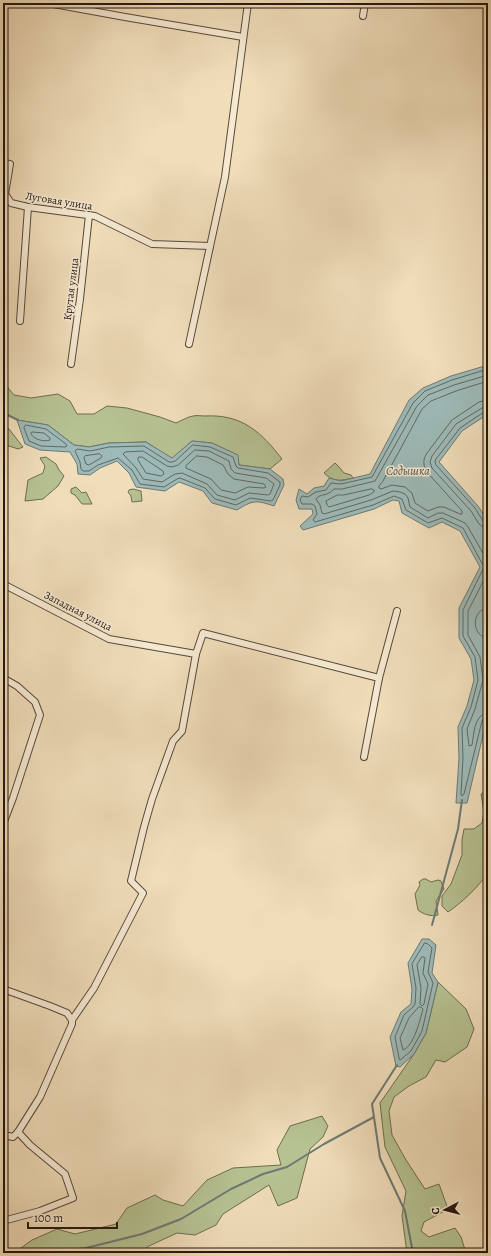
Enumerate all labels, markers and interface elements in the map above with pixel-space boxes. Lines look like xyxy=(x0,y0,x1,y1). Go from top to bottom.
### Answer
street label: Луговая улица xyxy=(24,188,95,214)
street label: Крутая улица xyxy=(60,256,82,321)
water label: Содышка xyxy=(386,463,430,479)
street label: Западная улица xyxy=(41,587,115,635)
north arrow xyxy=(425,1190,465,1230)
scale bar xyxy=(28,1204,117,1230)
text: С xyxy=(428,1207,443,1215)
text: 100 m xyxy=(34,1210,63,1226)

